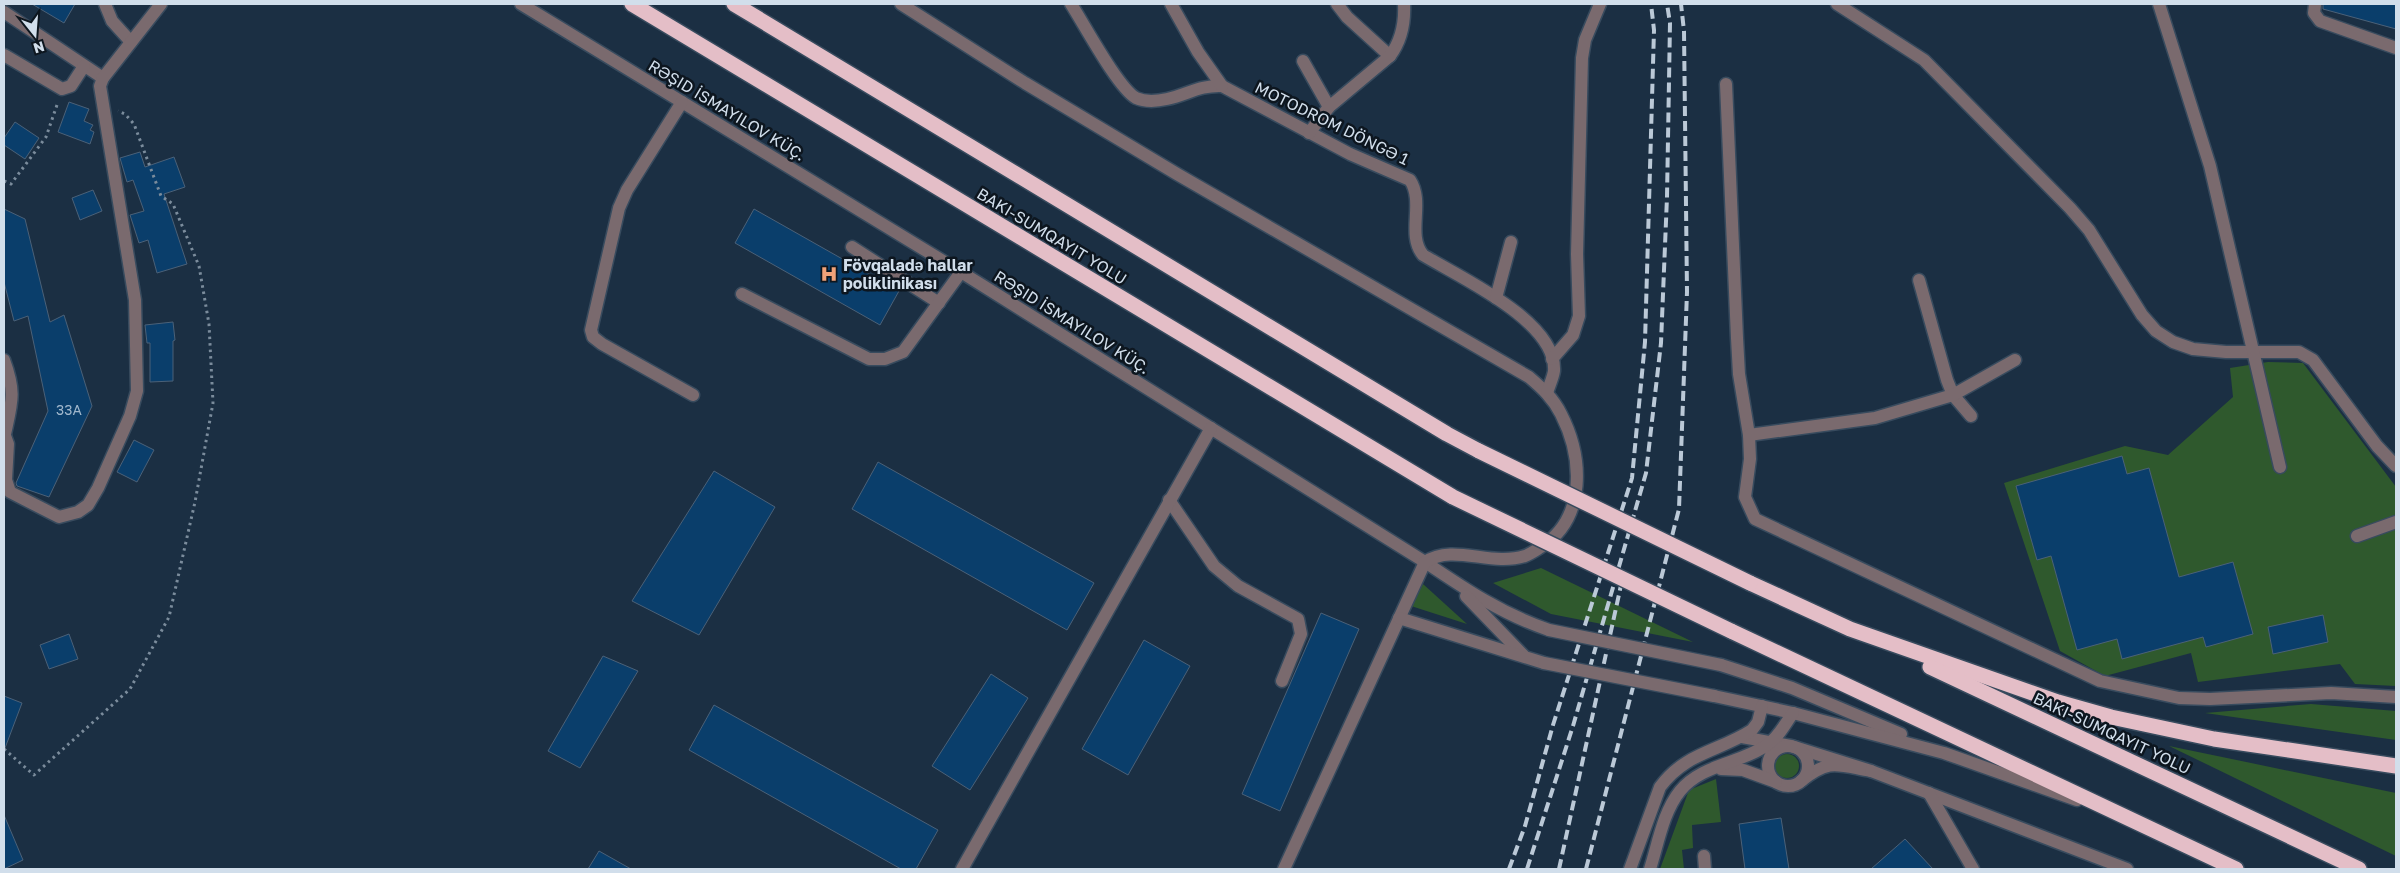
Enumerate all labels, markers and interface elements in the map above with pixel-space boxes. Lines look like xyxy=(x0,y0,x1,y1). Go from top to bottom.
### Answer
north arrow xyxy=(10,10,60,60)
text: N xyxy=(31,38,47,58)
street label: RƏŞID İSMAYILOV KÜÇ. xyxy=(645,55,809,165)
street label: MOTODROM DÖNGƏ 1 xyxy=(1252,77,1412,169)
street label: BAKI-SUMQAYIT YOLU xyxy=(974,183,1130,289)
place label: Fövqaladə hallar poliklinikası xyxy=(843,255,973,293)
hospital icon: Fövqaladə hallar poliklinikası xyxy=(819,264,839,284)
street label: RƏŞID İSMAYILOV KÜÇ. xyxy=(991,266,1153,378)
house number: 33A xyxy=(56,401,82,418)
street label: BAKI-SUMQAYIT YOLU xyxy=(2030,688,2194,778)

